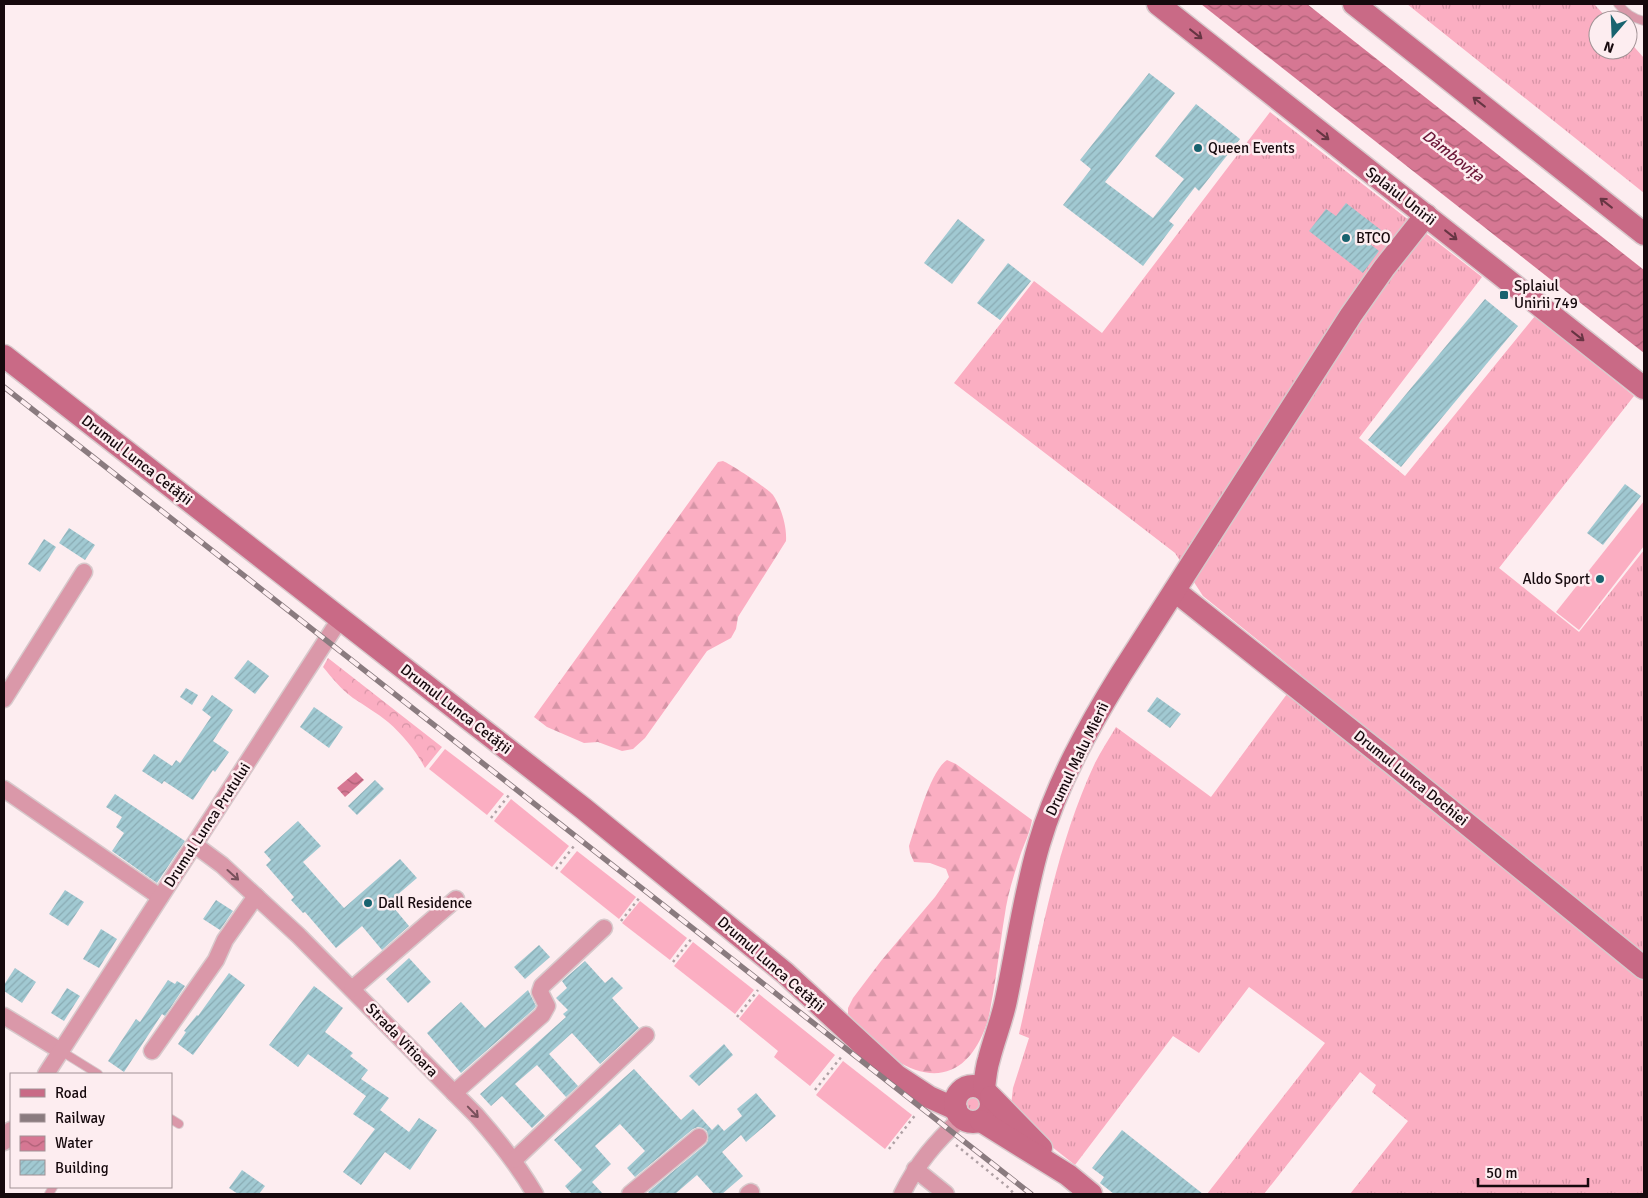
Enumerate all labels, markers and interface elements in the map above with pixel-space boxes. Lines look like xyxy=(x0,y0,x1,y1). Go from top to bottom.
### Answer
north arrow xyxy=(1588,10,1638,60)
one-way arrow xyxy=(1189,29,1203,39)
text: N xyxy=(1602,37,1616,56)
one-way arrow xyxy=(1473,97,1486,108)
water label: Dâmbovița xyxy=(1418,126,1489,187)
one-way arrow xyxy=(1316,129,1329,140)
place label: Queen Events xyxy=(1208,139,1295,157)
marker: Queen Events xyxy=(1192,142,1204,154)
street label: Splaiul Unirii xyxy=(1362,163,1440,229)
one-way arrow xyxy=(1600,198,1613,209)
place label: BTCO xyxy=(1356,229,1391,247)
one-way arrow xyxy=(1444,230,1457,241)
marker: BTCO xyxy=(1340,232,1352,244)
place label: Splaiul Unirii 749 xyxy=(1514,277,1578,312)
marker: Splaiul Unirii 749 xyxy=(1498,289,1510,301)
one-way arrow xyxy=(1572,330,1585,341)
street label: Drumul Lunca Cetății xyxy=(77,411,196,510)
place label: Aldo Sport xyxy=(1522,570,1590,588)
marker: Aldo Sport xyxy=(1594,573,1606,585)
street label: Drumul Lunca Cetății xyxy=(396,660,515,759)
street label: Drumul Malu Mierii xyxy=(1042,699,1112,819)
street label: Drumul Lunca Dochiei xyxy=(1350,726,1472,830)
street label: Drumul Lunca Prutului xyxy=(160,759,254,891)
one-way arrow xyxy=(226,869,239,881)
place label: Dall Residence xyxy=(378,894,472,912)
marker: Dall Residence xyxy=(362,897,374,909)
street label: Drumul Lunca Cetății xyxy=(713,913,828,1016)
street label: Strada Vitioara xyxy=(362,999,442,1081)
legend xyxy=(10,1073,172,1188)
text: Road xyxy=(55,1084,87,1102)
one-way arrow xyxy=(466,1106,479,1118)
text: Railway xyxy=(55,1109,105,1127)
text: Water xyxy=(55,1134,93,1152)
scale bar xyxy=(1478,1156,1588,1188)
text: Building xyxy=(55,1159,109,1177)
text: 50 m xyxy=(1486,1164,1517,1182)

